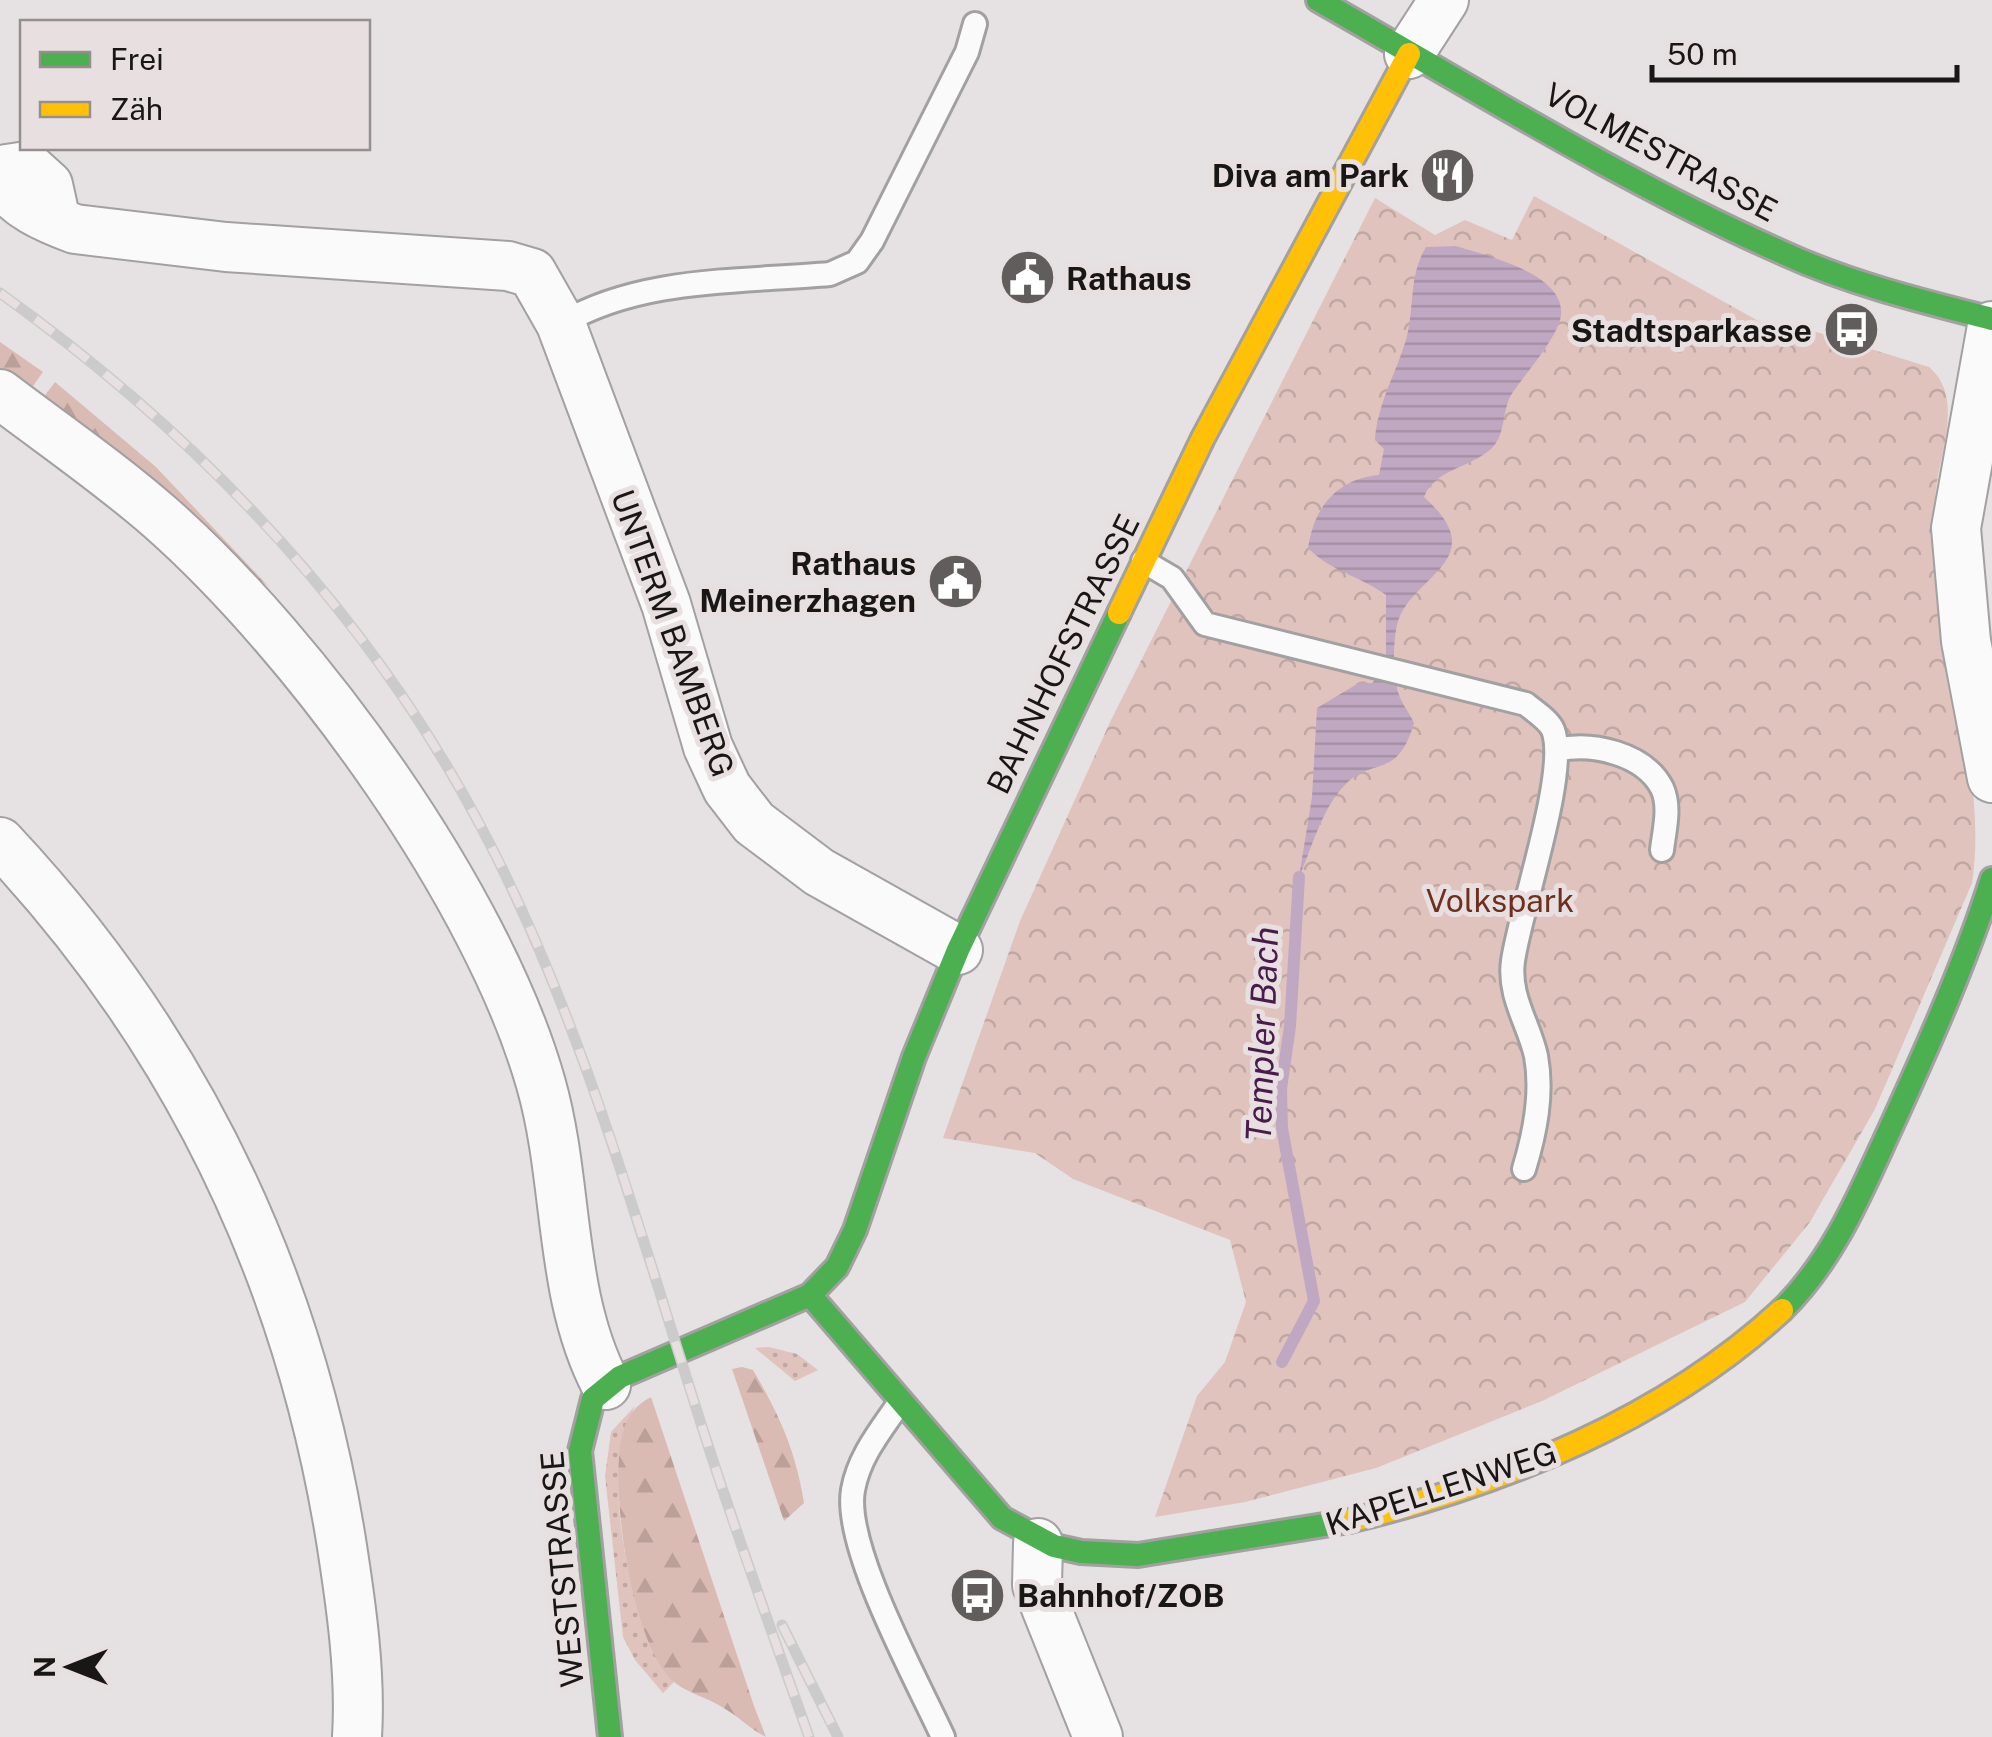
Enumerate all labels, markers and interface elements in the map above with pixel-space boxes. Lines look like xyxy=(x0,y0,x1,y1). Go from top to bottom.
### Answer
legend xyxy=(20,20,370,150)
scale bar xyxy=(1652,20,1957,82)
text: 50 m xyxy=(1667,36,1738,72)
text: Frei xyxy=(110,41,164,77)
street label: VOLMESTRASSE xyxy=(1538,75,1784,229)
text: Zäh xyxy=(110,91,163,127)
restaurant icon: Diva am Park xyxy=(1418,145,1478,205)
place label: Diva am Park xyxy=(1212,157,1409,194)
public building icon: Rathaus xyxy=(997,248,1057,308)
place label: Rathaus xyxy=(1066,260,1192,297)
bus stop icon: Stadtsparkasse xyxy=(1821,300,1881,360)
place label: Stadtsparkasse xyxy=(1571,312,1812,349)
street label: UNTERM BAMBERG xyxy=(604,485,742,781)
street label: BAHNHOFSTRASSE xyxy=(979,508,1147,800)
place label: Rathaus Meinerzhagen xyxy=(699,545,916,619)
public building icon: Rathaus Meinerzhagen xyxy=(925,551,985,611)
park label: Volkspark xyxy=(1426,882,1574,919)
water label: Templer Bach xyxy=(1238,926,1286,1142)
street label: KAPELLENWEG xyxy=(1321,1433,1561,1543)
street label: WESTSTRASSE xyxy=(533,1449,591,1689)
bus stop icon: Bahnhof/ZOB xyxy=(948,1565,1008,1625)
place label: Bahnhof/ZOB xyxy=(1017,1577,1224,1614)
north arrow xyxy=(20,1617,120,1717)
text: N xyxy=(28,1656,61,1678)

